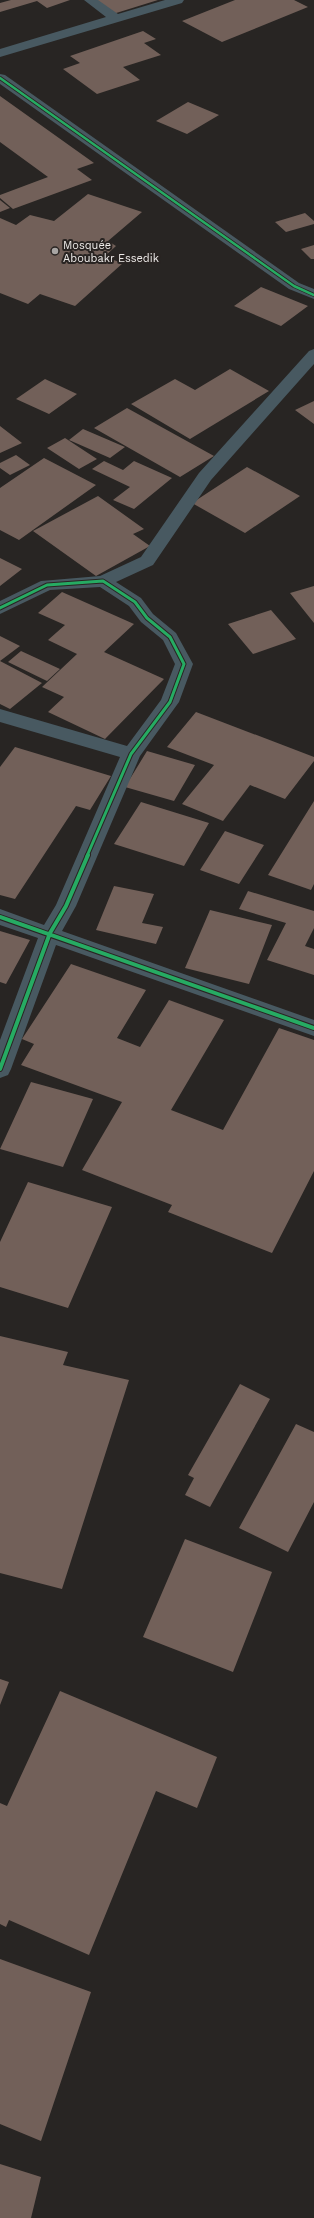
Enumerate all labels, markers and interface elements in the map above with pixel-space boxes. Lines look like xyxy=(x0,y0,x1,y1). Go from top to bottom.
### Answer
place label: Mosquée Aboubakr Essedik xyxy=(63,239,159,265)
marker: Mosquée Aboubakr Essedik xyxy=(50,246,60,256)

